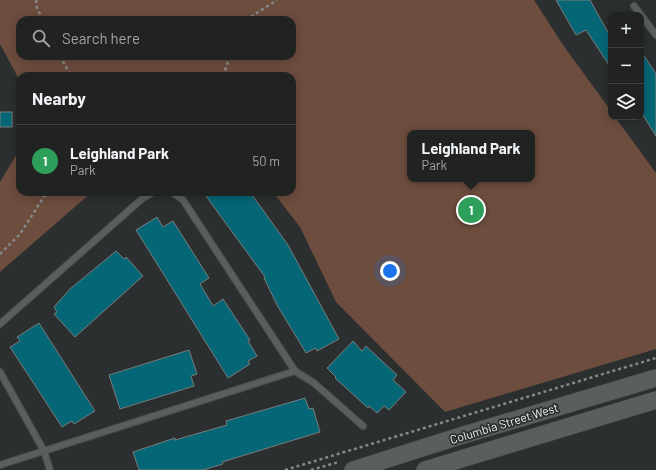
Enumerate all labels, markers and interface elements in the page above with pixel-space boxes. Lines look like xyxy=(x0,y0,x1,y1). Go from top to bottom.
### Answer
map controls xyxy=(608,12,644,120)
button: + xyxy=(608,12,644,48)
search box xyxy=(16,16,296,60)
icon: search xyxy=(30,27,52,49)
text: Search here xyxy=(62,29,140,47)
button: − xyxy=(608,48,644,84)
button: layers xyxy=(608,84,644,120)
text: Nearby xyxy=(32,88,86,108)
popup xyxy=(407,130,535,182)
text: Leighland Park xyxy=(422,139,520,157)
text: Leighland Park xyxy=(70,144,169,162)
text: 1 xyxy=(43,153,47,169)
text: 50 m xyxy=(253,153,280,169)
text: Park xyxy=(422,157,447,173)
text: Park xyxy=(70,162,96,178)
pin: 1 xyxy=(458,195,484,225)
your location xyxy=(380,261,400,281)
street label: Columbia Street West xyxy=(448,400,560,446)

